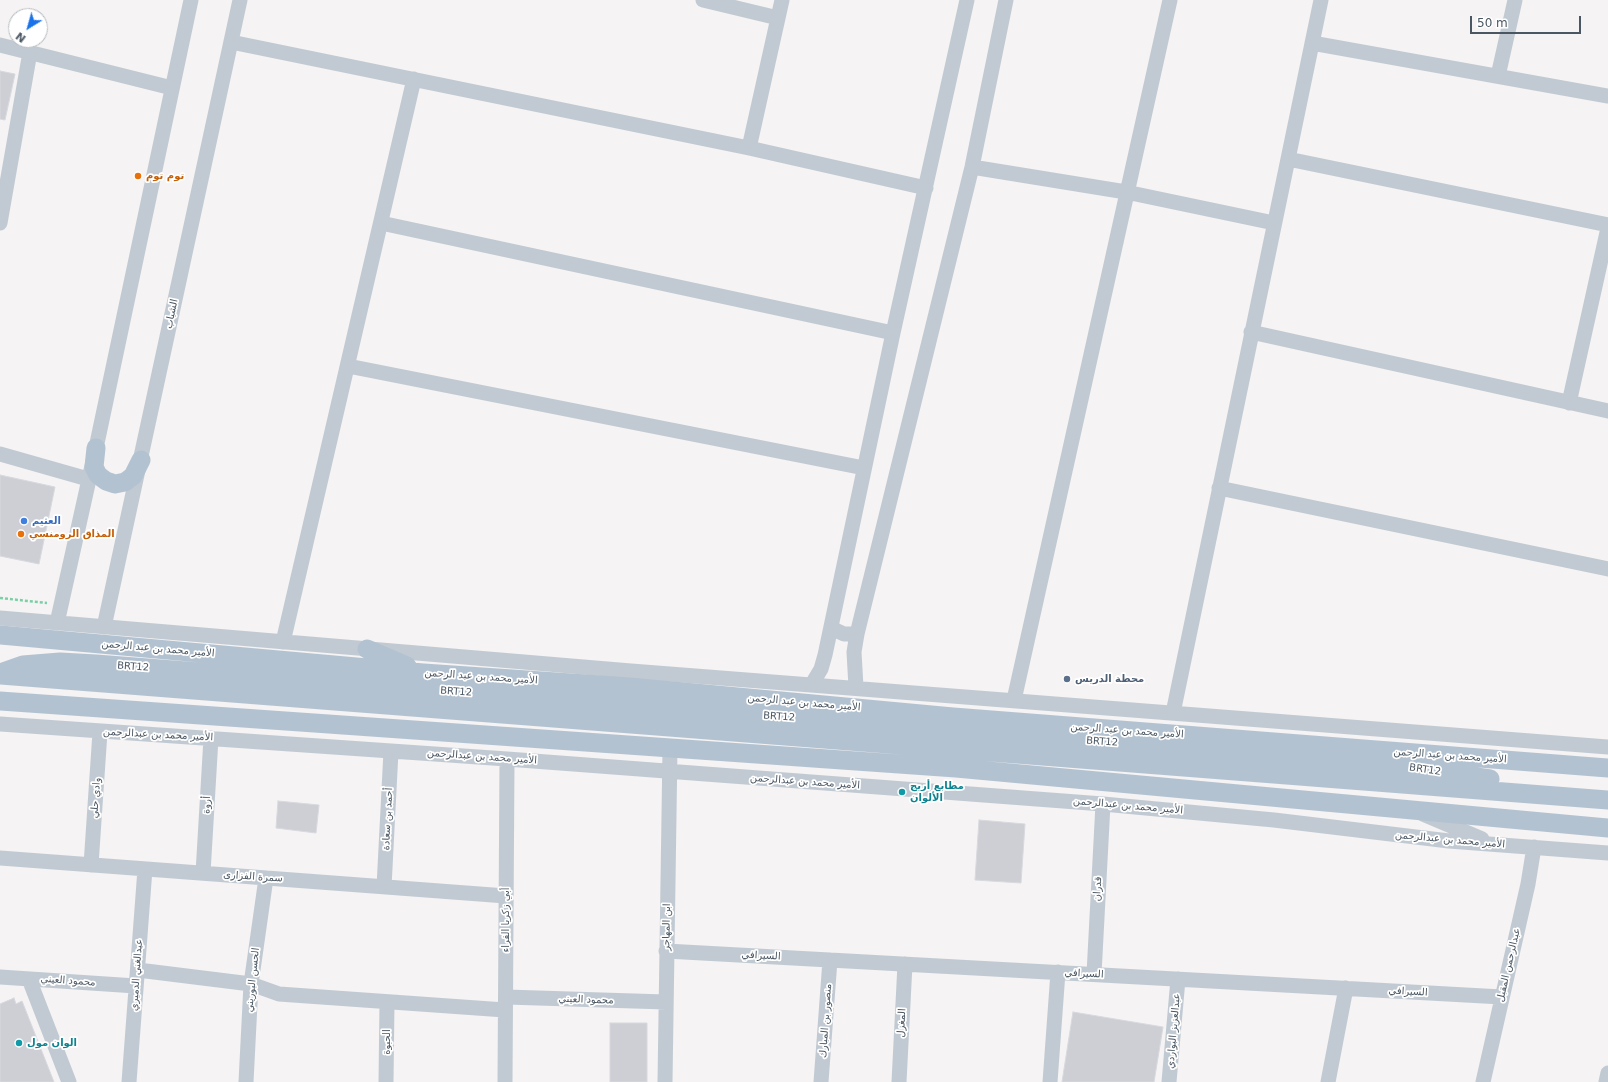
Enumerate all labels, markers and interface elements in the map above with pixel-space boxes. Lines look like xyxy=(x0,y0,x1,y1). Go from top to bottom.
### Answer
north arrow xyxy=(8,8,48,48)
scale bar xyxy=(1472,8,1583,34)
text: 50 m xyxy=(1477,16,1508,30)
text: N xyxy=(13,29,29,45)
place label: توم توم xyxy=(146,170,184,182)
marker: توم توم xyxy=(133,171,143,181)
street label: الشباب xyxy=(163,298,181,330)
place label: العثيم xyxy=(32,515,61,527)
marker: العثيم xyxy=(19,516,29,526)
place label: المذاق الرومنسي xyxy=(29,528,115,540)
marker: المذاق الرومنسي xyxy=(16,529,26,539)
street label: الأمير محمد بن عبد الرحمن xyxy=(101,638,215,660)
street label: BRT12 xyxy=(117,660,149,674)
street label: الأمير محمد بن عبد الرحمن xyxy=(424,667,538,687)
place label: محطة الدريس xyxy=(1075,673,1144,685)
marker: محطة الدريس xyxy=(1062,674,1072,684)
street label: BRT12 xyxy=(440,685,472,699)
street label: الأمير محمد بن عبد الرحمن xyxy=(747,692,861,714)
street label: BRT12 xyxy=(763,710,795,724)
street label: الأمير محمد بن عبد الرحمن xyxy=(1070,721,1184,741)
street label: الأمير محمد بن عبدالرحمن xyxy=(103,726,213,744)
street label: BRT12 xyxy=(1086,735,1118,749)
street label: الأمير محمد بن عبد الرحمن xyxy=(1393,746,1507,766)
street label: الأمير محمد بن عبدالرحمن xyxy=(427,747,537,767)
street label: BRT12 xyxy=(1408,762,1442,778)
street label: الأمير محمد بن عبدالرحمن xyxy=(750,772,860,792)
street label: وادي حلي xyxy=(89,777,103,819)
place label: مطابع أريج الألوان xyxy=(910,780,964,804)
street label: أحمد بن سعادة xyxy=(380,787,396,851)
marker: مطابع أريج الألوان xyxy=(897,787,907,797)
street label: الأمير محمد بن عبدالرحمن xyxy=(1073,795,1183,817)
street label: أروة xyxy=(201,796,213,814)
street label: الأمير محمد بن عبدالرحمن xyxy=(1395,829,1505,851)
street label: سمرة الفزارى xyxy=(223,869,283,885)
street label: قدران xyxy=(1091,876,1105,902)
street label: أبي زكريا الفراء xyxy=(500,887,512,953)
street label: ابن المهاجر xyxy=(661,903,673,951)
street label: عبدالرحمن المقبل xyxy=(1495,927,1523,1003)
street label: عبدالغني الدميري xyxy=(128,939,146,1011)
street label: الحسن البوريني xyxy=(244,947,262,1013)
street label: السيرافي xyxy=(741,949,781,963)
street label: السيرافي xyxy=(1064,967,1104,981)
street label: محمود العيني xyxy=(40,973,96,989)
street label: منصور بن المبارك xyxy=(817,983,835,1059)
street label: السيرافي xyxy=(1388,985,1428,999)
street label: محمود العيني xyxy=(558,993,614,1007)
street label: عبدالعزيز البواردي xyxy=(1165,993,1183,1069)
street label: المغزل xyxy=(895,1008,909,1038)
street label: الحبوة xyxy=(381,1029,393,1055)
place label: الوان مول xyxy=(27,1037,77,1049)
marker: الوان مول xyxy=(14,1038,24,1048)

